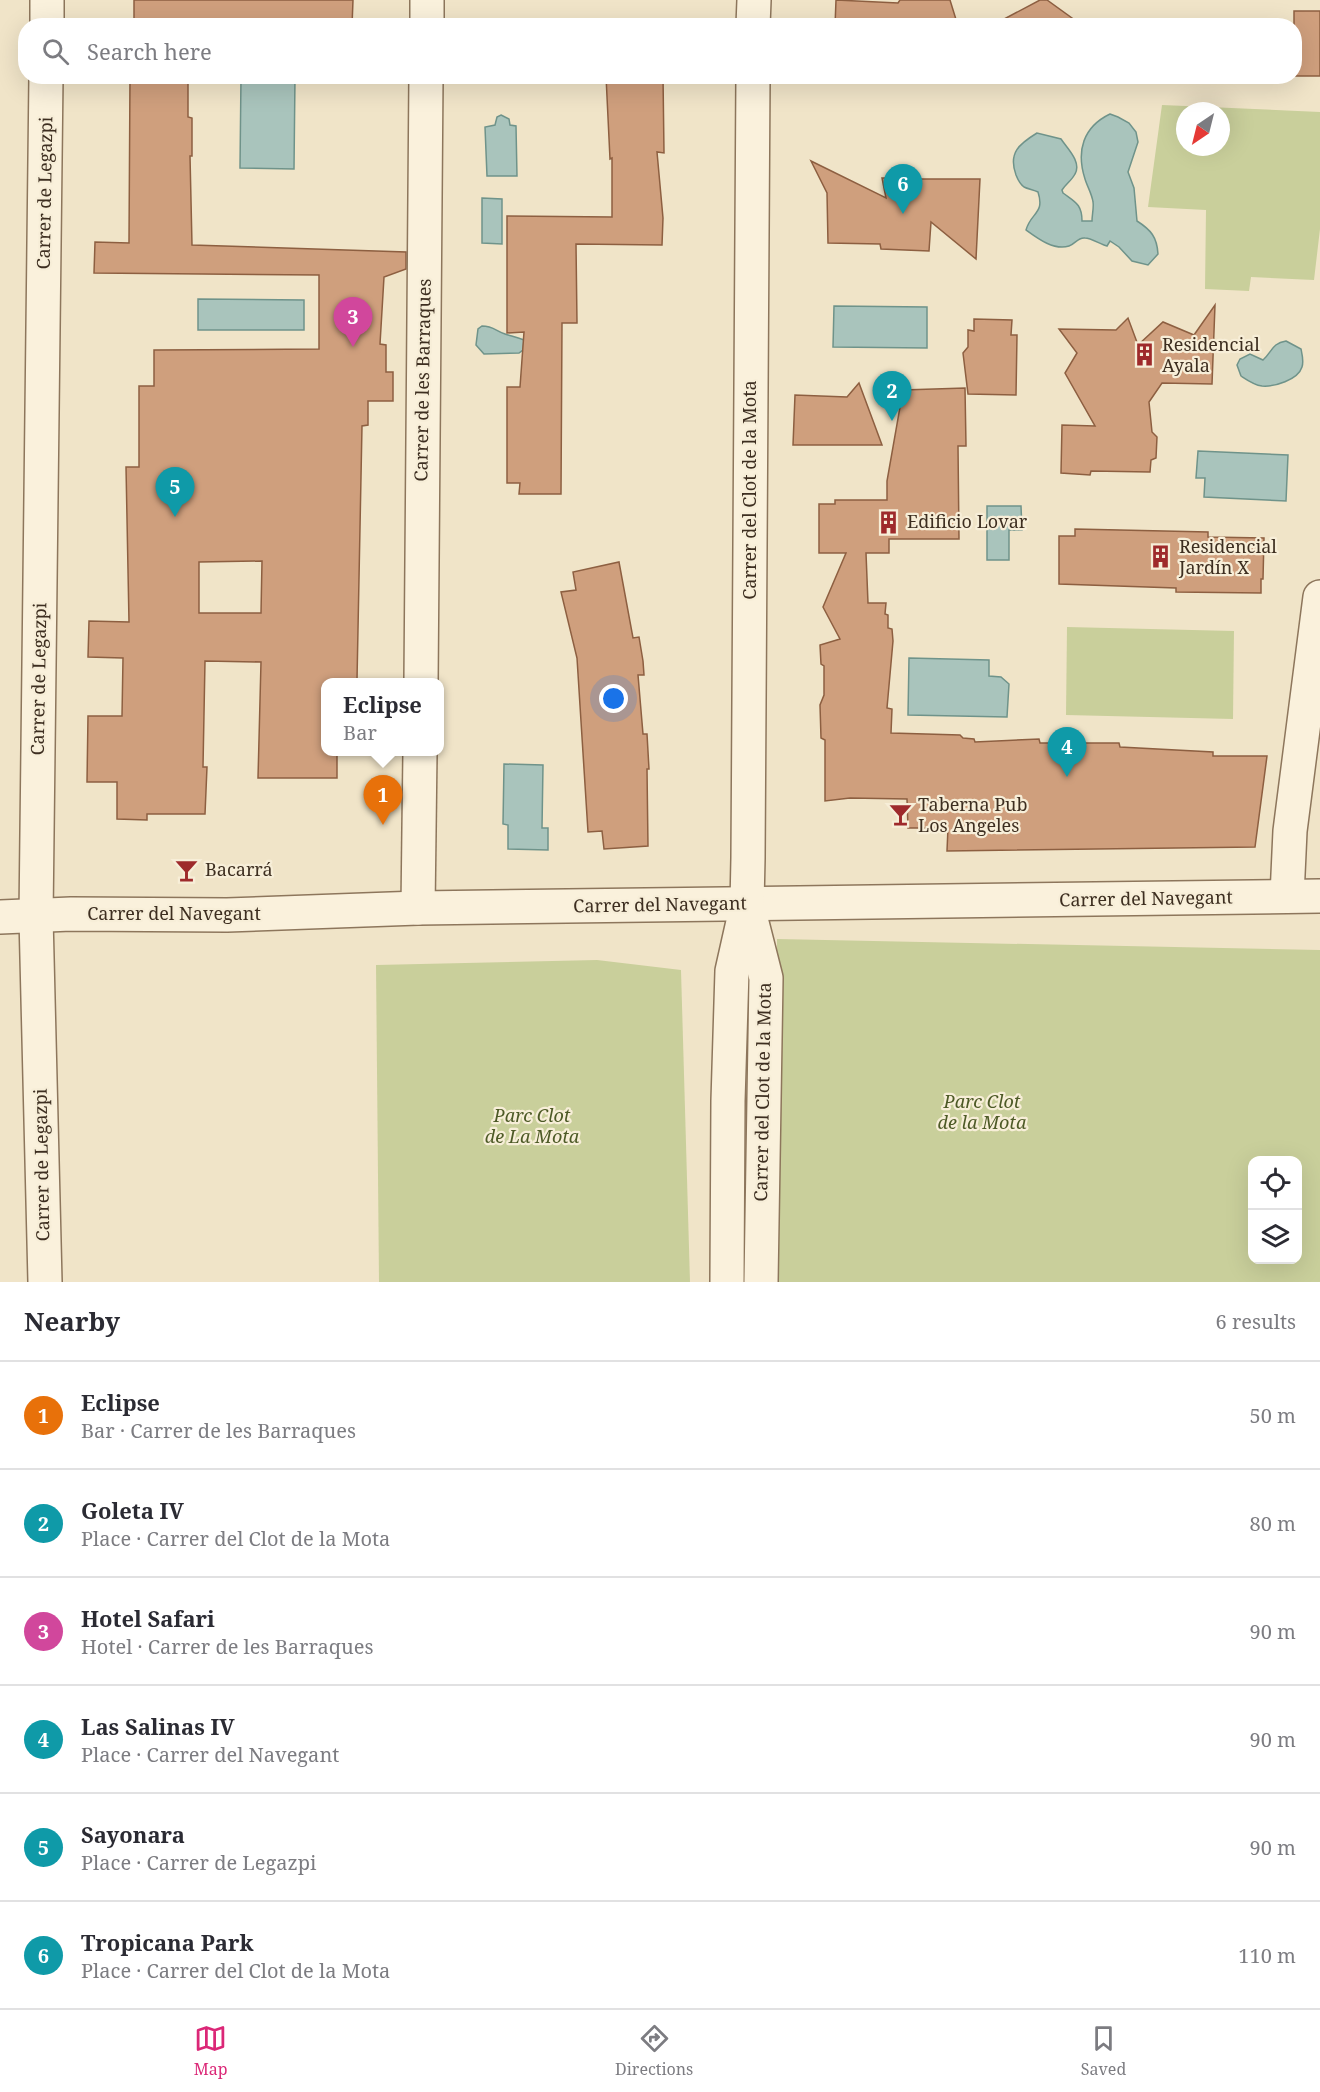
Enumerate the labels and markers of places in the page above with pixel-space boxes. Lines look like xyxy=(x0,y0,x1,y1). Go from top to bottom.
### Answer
pin: 6 xyxy=(884,164,922,214)
pin: 3 xyxy=(334,298,372,347)
place label: Residencial Ayala xyxy=(1162,332,1260,377)
building icon: Residencial Ayala xyxy=(1131,342,1157,368)
pin: 2 xyxy=(872,372,912,421)
pin: 5 xyxy=(156,468,195,517)
building icon: Edificio Lovar xyxy=(876,509,902,535)
place label: Edificio Lovar xyxy=(907,509,1028,533)
place label: Residencial Jardín X xyxy=(1178,534,1277,579)
building icon: Residencial Jardín X xyxy=(1148,544,1174,570)
pin: 4 xyxy=(1048,728,1086,777)
pin: 1 xyxy=(364,776,403,825)
place label: Taberna Pub Los Angeles xyxy=(918,792,1028,837)
bar icon: Taberna Pub Los Angeles xyxy=(887,802,913,828)
bar icon: Bacarrá xyxy=(174,857,200,883)
place label: Bacarrá xyxy=(205,857,273,881)

